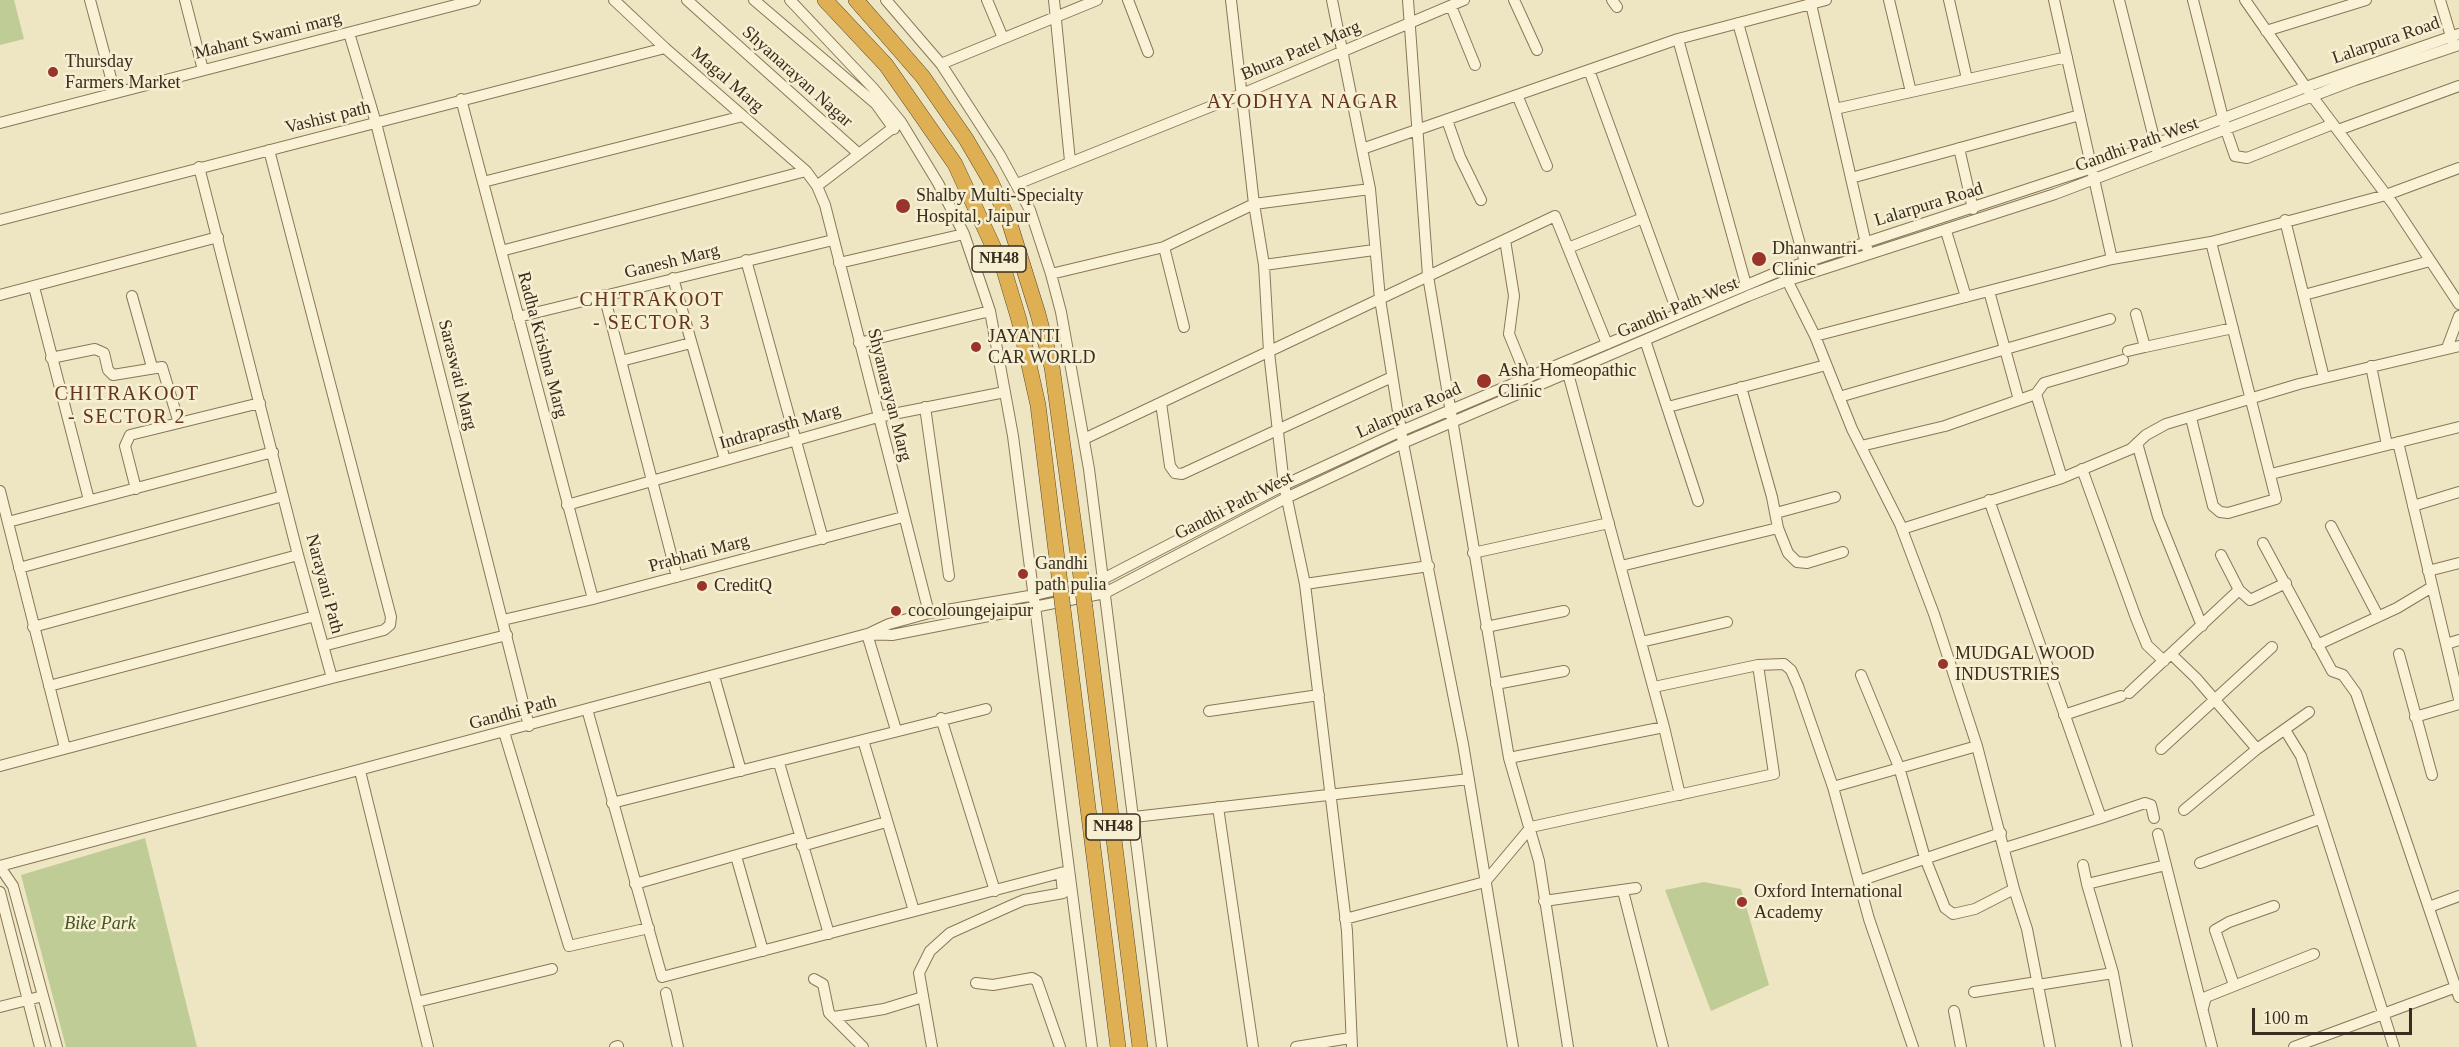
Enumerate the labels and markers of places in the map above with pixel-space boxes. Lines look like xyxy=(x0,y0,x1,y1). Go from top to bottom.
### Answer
place label: Thursday Farmers Market xyxy=(65,51,180,94)
marker: Thursday Farmers Market xyxy=(46,65,60,79)
place label: Shalby Multi-Specialty Hospital, Jaipur xyxy=(916,185,1083,228)
marker: Shalby Multi-Specialty Hospital, Jaipur xyxy=(894,197,912,215)
place label: Dhanwantri Clinic xyxy=(1772,238,1857,280)
marker: Dhanwantri Clinic xyxy=(1750,250,1768,268)
place label: JAYANTI CAR WORLD xyxy=(988,326,1095,368)
marker: JAYANTI CAR WORLD xyxy=(969,340,983,354)
place label: Asha Homeopathic Clinic xyxy=(1498,360,1636,403)
marker: Asha Homeopathic Clinic xyxy=(1475,372,1493,390)
place label: Gandhi path pulia xyxy=(1035,553,1106,596)
marker: Gandhi path pulia xyxy=(1016,567,1030,581)
place label: CreditQ xyxy=(714,575,772,597)
marker: CreditQ xyxy=(695,579,709,593)
place label: cocoloungejaipur xyxy=(908,600,1033,622)
marker: cocoloungejaipur xyxy=(889,604,903,618)
place label: MUDGAL WOOD INDUSTRIES xyxy=(1955,643,2094,686)
marker: MUDGAL WOOD INDUSTRIES xyxy=(1936,657,1950,671)
place label: Oxford International Academy xyxy=(1754,881,1902,924)
marker: Oxford International Academy xyxy=(1735,895,1749,909)

